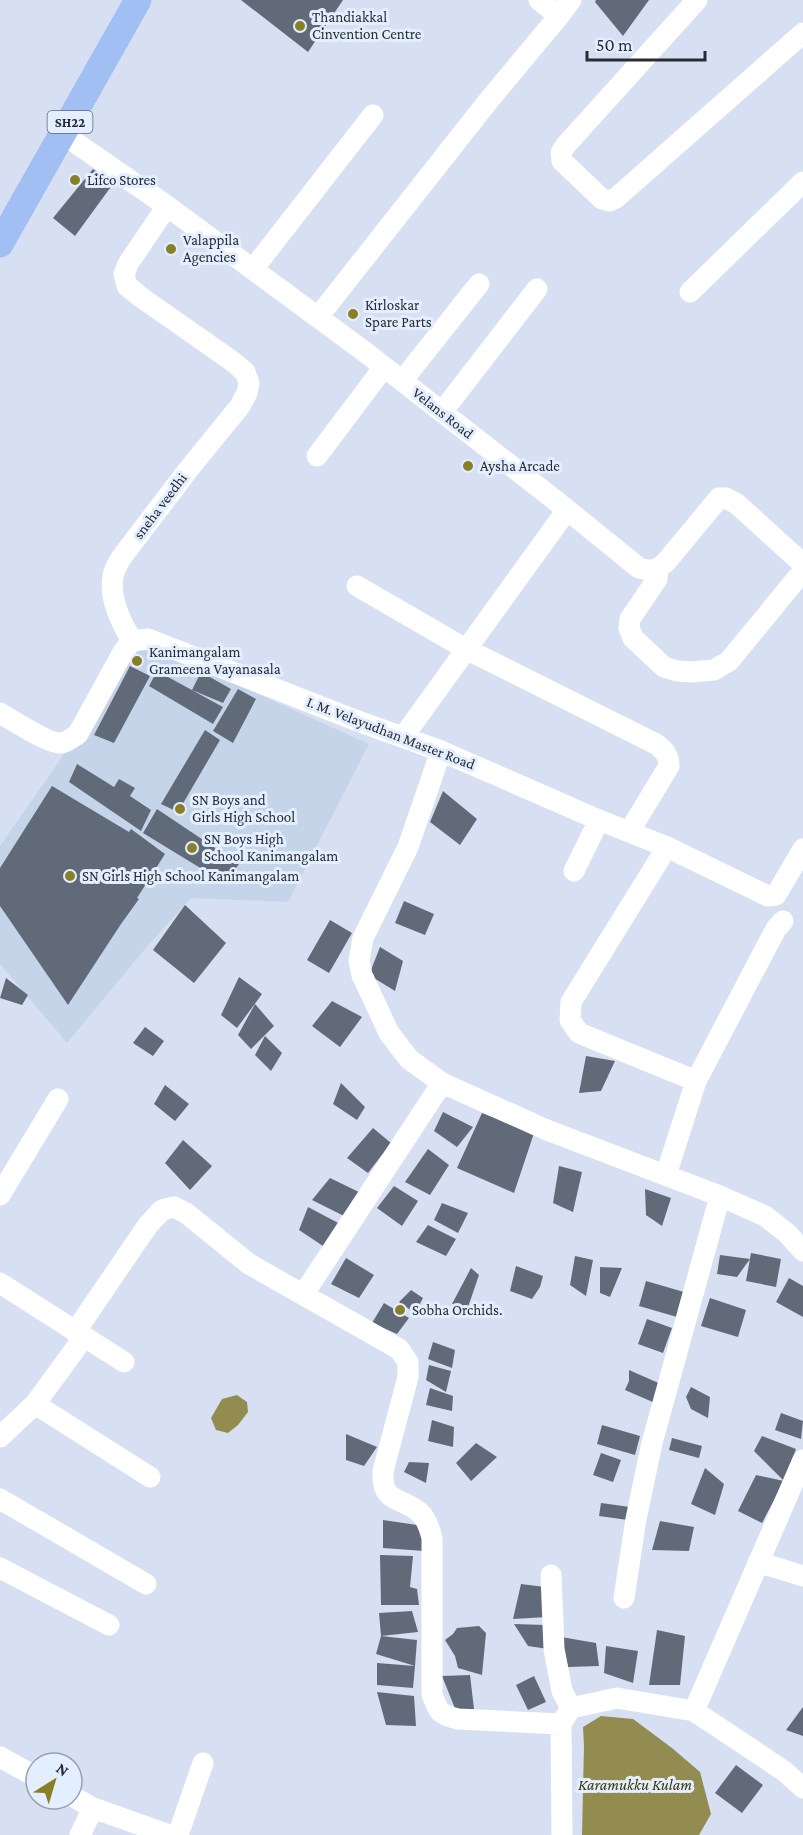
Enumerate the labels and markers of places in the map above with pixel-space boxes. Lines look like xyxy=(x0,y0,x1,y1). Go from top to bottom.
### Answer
place label: Thandiakkal Cinvention Centre xyxy=(312,9,422,42)
marker: Thandiakkal Cinvention Centre xyxy=(293,19,307,33)
place label: Lifco Stores xyxy=(87,172,156,188)
marker: Lifco Stores xyxy=(68,173,82,187)
place label: Valappila Agencies xyxy=(183,232,239,266)
marker: Valappila Agencies xyxy=(164,242,178,256)
place label: Kirloskar Spare Parts xyxy=(365,297,432,331)
marker: Kirloskar Spare Parts xyxy=(346,307,360,321)
place label: Aysha Arcade xyxy=(480,458,560,475)
marker: Aysha Arcade xyxy=(461,459,475,473)
place label: Kanimangalam Grameena Vayanasala xyxy=(149,644,281,678)
marker: Kanimangalam Grameena Vayanasala xyxy=(130,654,144,668)
place label: SN Boys and Girls High School xyxy=(192,792,295,826)
marker: SN Boys and Girls High School xyxy=(173,802,187,816)
place label: SN Boys High School Kanimangalam xyxy=(204,831,338,865)
marker: SN Boys High School Kanimangalam xyxy=(185,841,199,855)
place label: SN Girls High School Kanimangalam xyxy=(82,868,299,885)
marker: SN Girls High School Kanimangalam xyxy=(63,869,77,883)
place label: Sobha Orchids. xyxy=(412,1302,502,1318)
marker: Sobha Orchids. xyxy=(393,1303,407,1317)

